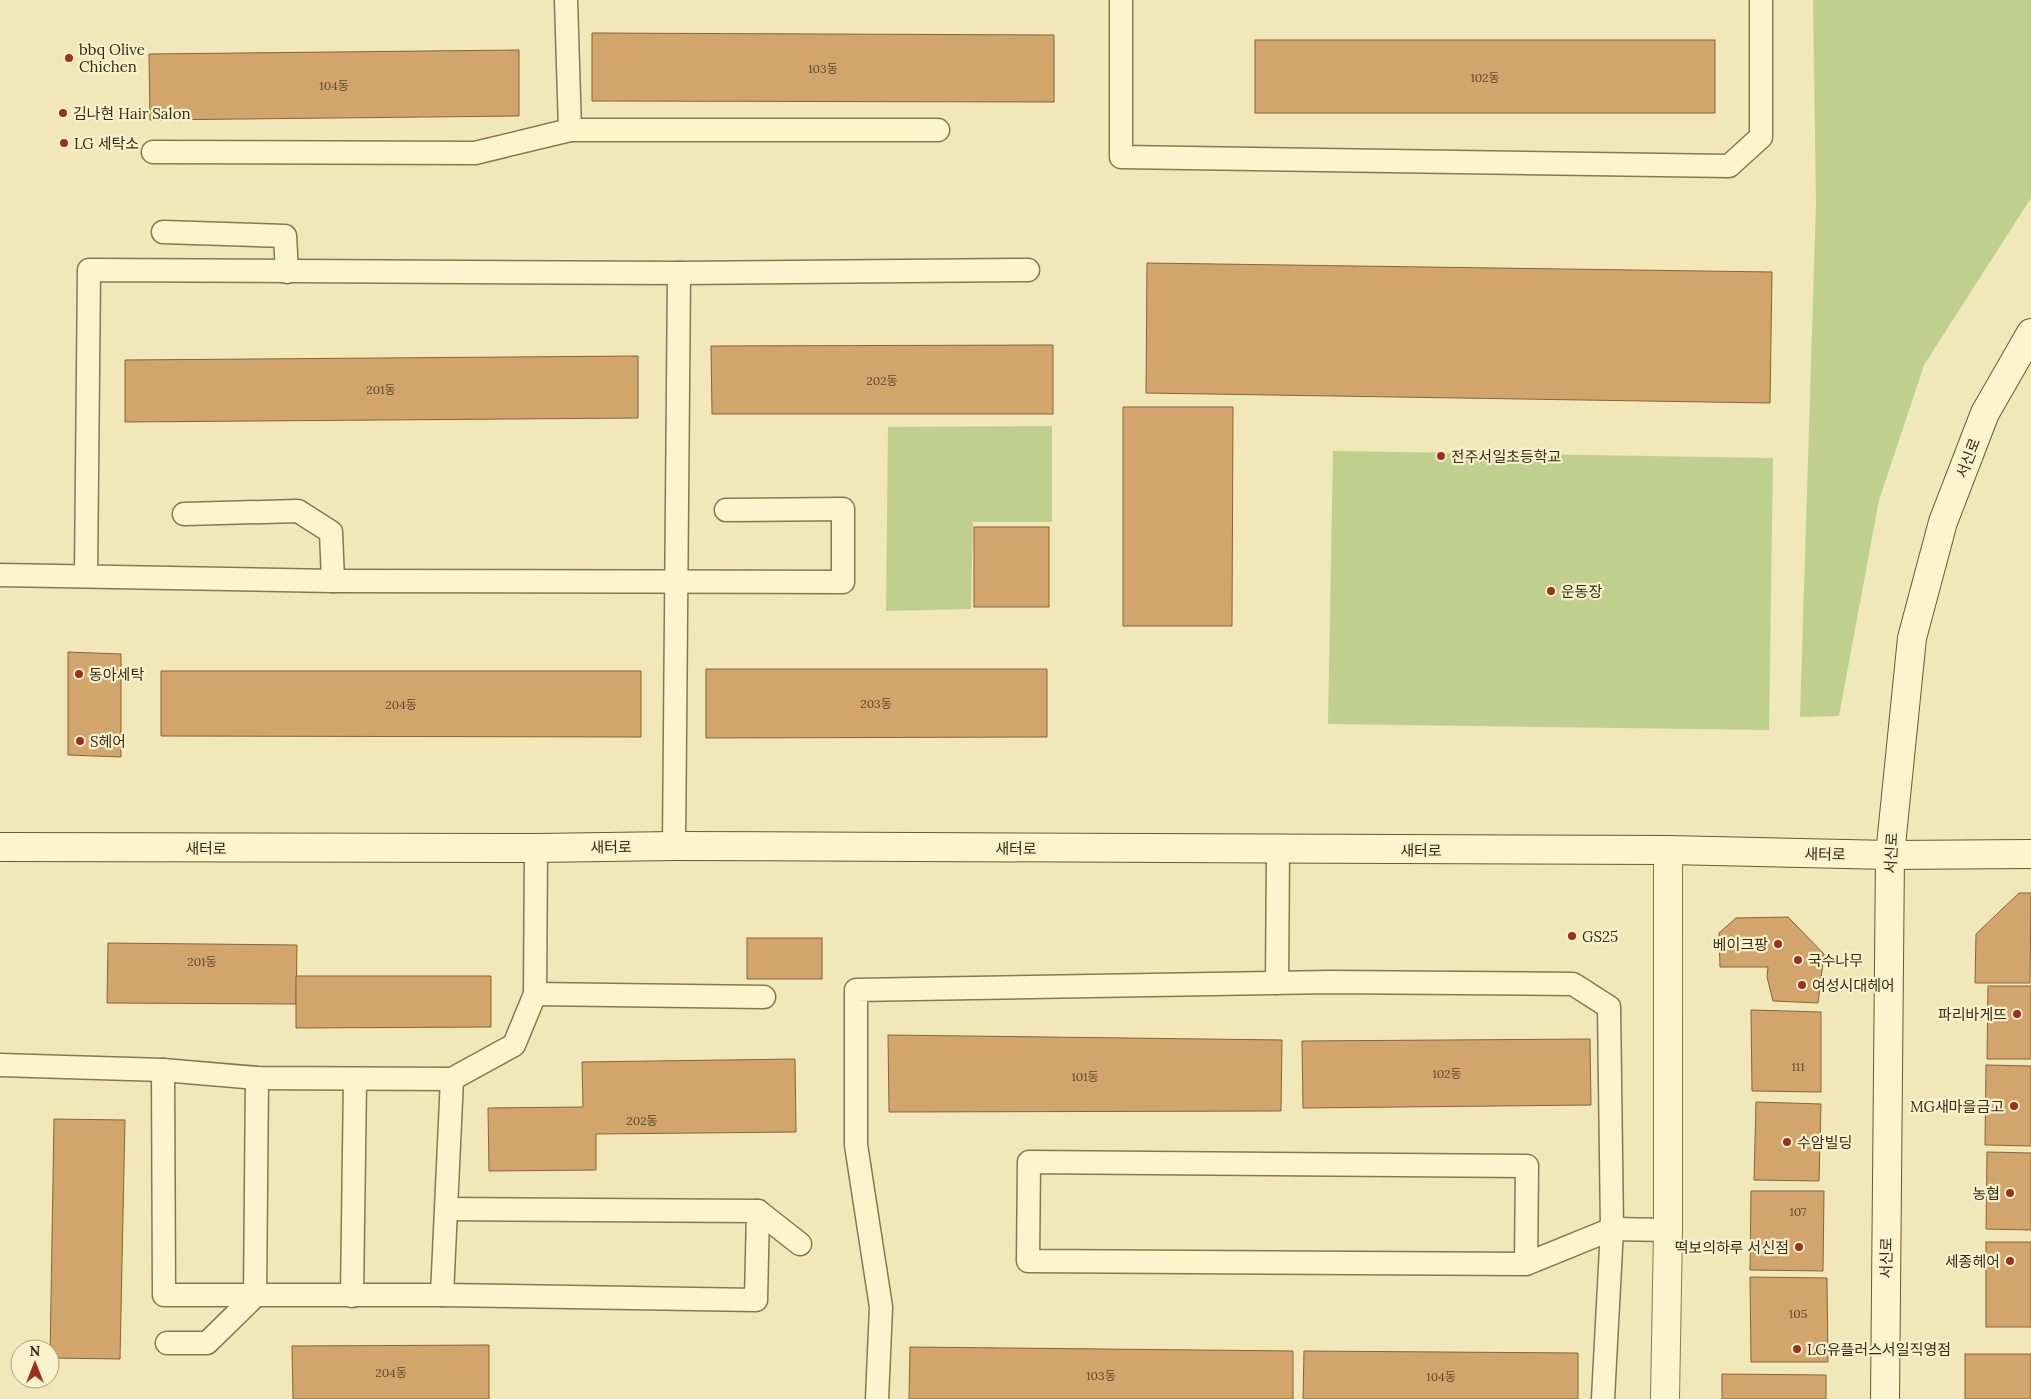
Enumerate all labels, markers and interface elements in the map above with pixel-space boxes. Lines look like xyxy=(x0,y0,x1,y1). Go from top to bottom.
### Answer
place label: bbq Olive Chichen xyxy=(79,40,145,76)
marker: bbq Olive Chichen xyxy=(63,52,75,64)
house number: 103동 xyxy=(808,61,838,76)
house number: 102동 xyxy=(1470,70,1500,85)
house number: 104동 xyxy=(319,78,349,93)
place label: 김나현 Hair Salon xyxy=(73,104,191,123)
marker: 김나현 Hair Salon xyxy=(57,107,69,119)
place label: LG 세탁소 xyxy=(74,134,139,153)
marker: LG 세탁소 xyxy=(58,137,70,149)
house number: 202동 xyxy=(866,373,898,388)
house number: 201동 xyxy=(366,382,396,397)
street label: 서신로 xyxy=(1952,435,1984,481)
place label: 전주서일초등학교 xyxy=(1451,447,1561,466)
marker: 전주서일초등학교 xyxy=(1435,450,1447,462)
place label: 운동장 xyxy=(1561,582,1603,601)
marker: 운동장 xyxy=(1545,585,1557,597)
place label: 동아세탁 xyxy=(89,665,144,684)
marker: 동아세탁 xyxy=(73,668,85,680)
house number: 203동 xyxy=(860,696,892,711)
house number: 204동 xyxy=(385,697,417,712)
place label: S헤어 xyxy=(90,732,126,751)
marker: S헤어 xyxy=(74,735,86,747)
street label: 서신로 xyxy=(1880,832,1902,874)
street label: 새터로 xyxy=(590,837,632,857)
street label: 새터로 xyxy=(185,839,227,858)
street label: 새터로 xyxy=(995,839,1037,858)
street label: 새터로 xyxy=(1400,841,1442,860)
street label: 새터로 xyxy=(1804,844,1846,864)
place label: GS25 xyxy=(1582,927,1618,946)
marker: GS25 xyxy=(1566,930,1578,942)
place label: 베이크팡 xyxy=(1713,935,1768,954)
marker: 베이크팡 xyxy=(1772,938,1784,950)
place label: 국수나무 xyxy=(1808,951,1863,970)
house number: 201동 xyxy=(187,954,217,969)
marker: 국수나무 xyxy=(1792,954,1804,966)
place label: 여성시대헤어 xyxy=(1812,976,1895,995)
marker: 여성시대헤어 xyxy=(1796,979,1808,991)
place label: 파리바게뜨 xyxy=(1938,1005,2007,1024)
marker: 파리바게뜨 xyxy=(2011,1008,2023,1020)
house number: 111 xyxy=(1791,1059,1805,1074)
house number: 102동 xyxy=(1432,1066,1462,1081)
house number: 101동 xyxy=(1071,1069,1099,1084)
place label: MG새마을금고 xyxy=(1910,1097,2004,1116)
marker: MG새마을금고 xyxy=(2008,1100,2020,1112)
house number: 202동 xyxy=(626,1113,658,1128)
place label: 수암빌딩 xyxy=(1797,1133,1852,1152)
marker: 수암빌딩 xyxy=(1781,1136,1793,1148)
place label: 농협 xyxy=(1972,1184,2000,1203)
marker: 농협 xyxy=(2004,1187,2016,1199)
house number: 107 xyxy=(1789,1204,1807,1219)
street label: 서신로 xyxy=(1876,1237,1896,1279)
place label: 떡보의하루 서신점 xyxy=(1675,1238,1789,1257)
marker: 떡보의하루 서신점 xyxy=(1793,1241,1805,1253)
place label: 세종헤어 xyxy=(1945,1252,2000,1271)
marker: 세종헤어 xyxy=(2004,1255,2016,1267)
house number: 105 xyxy=(1789,1306,1807,1321)
north arrow xyxy=(10,1339,60,1389)
place label: LG유플러스서일직영점 xyxy=(1807,1340,1951,1359)
text: N xyxy=(30,1342,41,1360)
marker: LG유플러스서일직영점 xyxy=(1791,1343,1803,1355)
house number: 204동 xyxy=(375,1365,407,1380)
house number: 103동 xyxy=(1086,1368,1116,1383)
house number: 104동 xyxy=(1426,1369,1456,1384)

